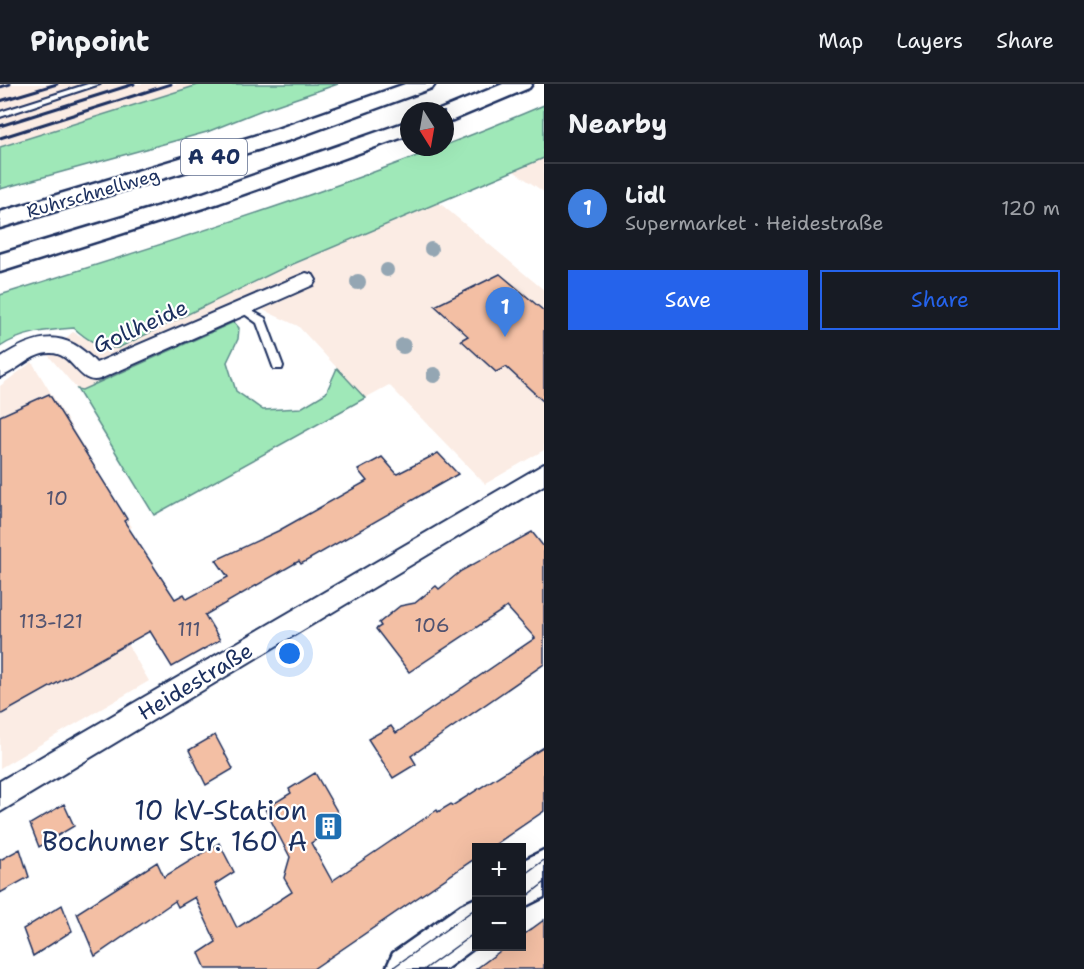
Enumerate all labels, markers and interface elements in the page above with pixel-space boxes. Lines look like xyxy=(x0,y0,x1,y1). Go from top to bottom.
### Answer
text: Pinpoint xyxy=(30,22,149,60)
text: Map xyxy=(818,27,863,55)
text: Layers xyxy=(896,27,963,55)
text: Share xyxy=(996,27,1054,55)
north arrow xyxy=(400,102,454,156)
text: Nearby xyxy=(568,106,667,141)
road number: A 40 xyxy=(181,139,247,175)
street label: Ruhrschnellweg xyxy=(24,163,162,223)
text: Lidl xyxy=(625,181,666,210)
text: 1 xyxy=(583,195,592,221)
text: 120 m xyxy=(1001,195,1060,221)
text: Supermarket · Heidestraße xyxy=(625,210,883,236)
button: Save xyxy=(568,270,808,330)
button: Share xyxy=(820,270,1060,330)
pin: 1 xyxy=(486,288,524,337)
street label: Gollheide xyxy=(88,293,192,360)
house number: 10 xyxy=(46,485,68,511)
house number: 113-121 xyxy=(19,608,83,634)
house number: 106 xyxy=(414,612,450,638)
house number: 111 xyxy=(177,616,201,642)
street label: Heidestraße xyxy=(132,636,258,727)
your location xyxy=(275,639,304,668)
place label: 10 kV-Station Bochumer Str. 160 A xyxy=(42,792,307,860)
building icon: 10 kV-Station Bochumer Str. 160 A xyxy=(312,811,344,843)
map controls xyxy=(472,843,526,951)
button: + xyxy=(472,843,526,897)
button: − xyxy=(472,897,526,951)

